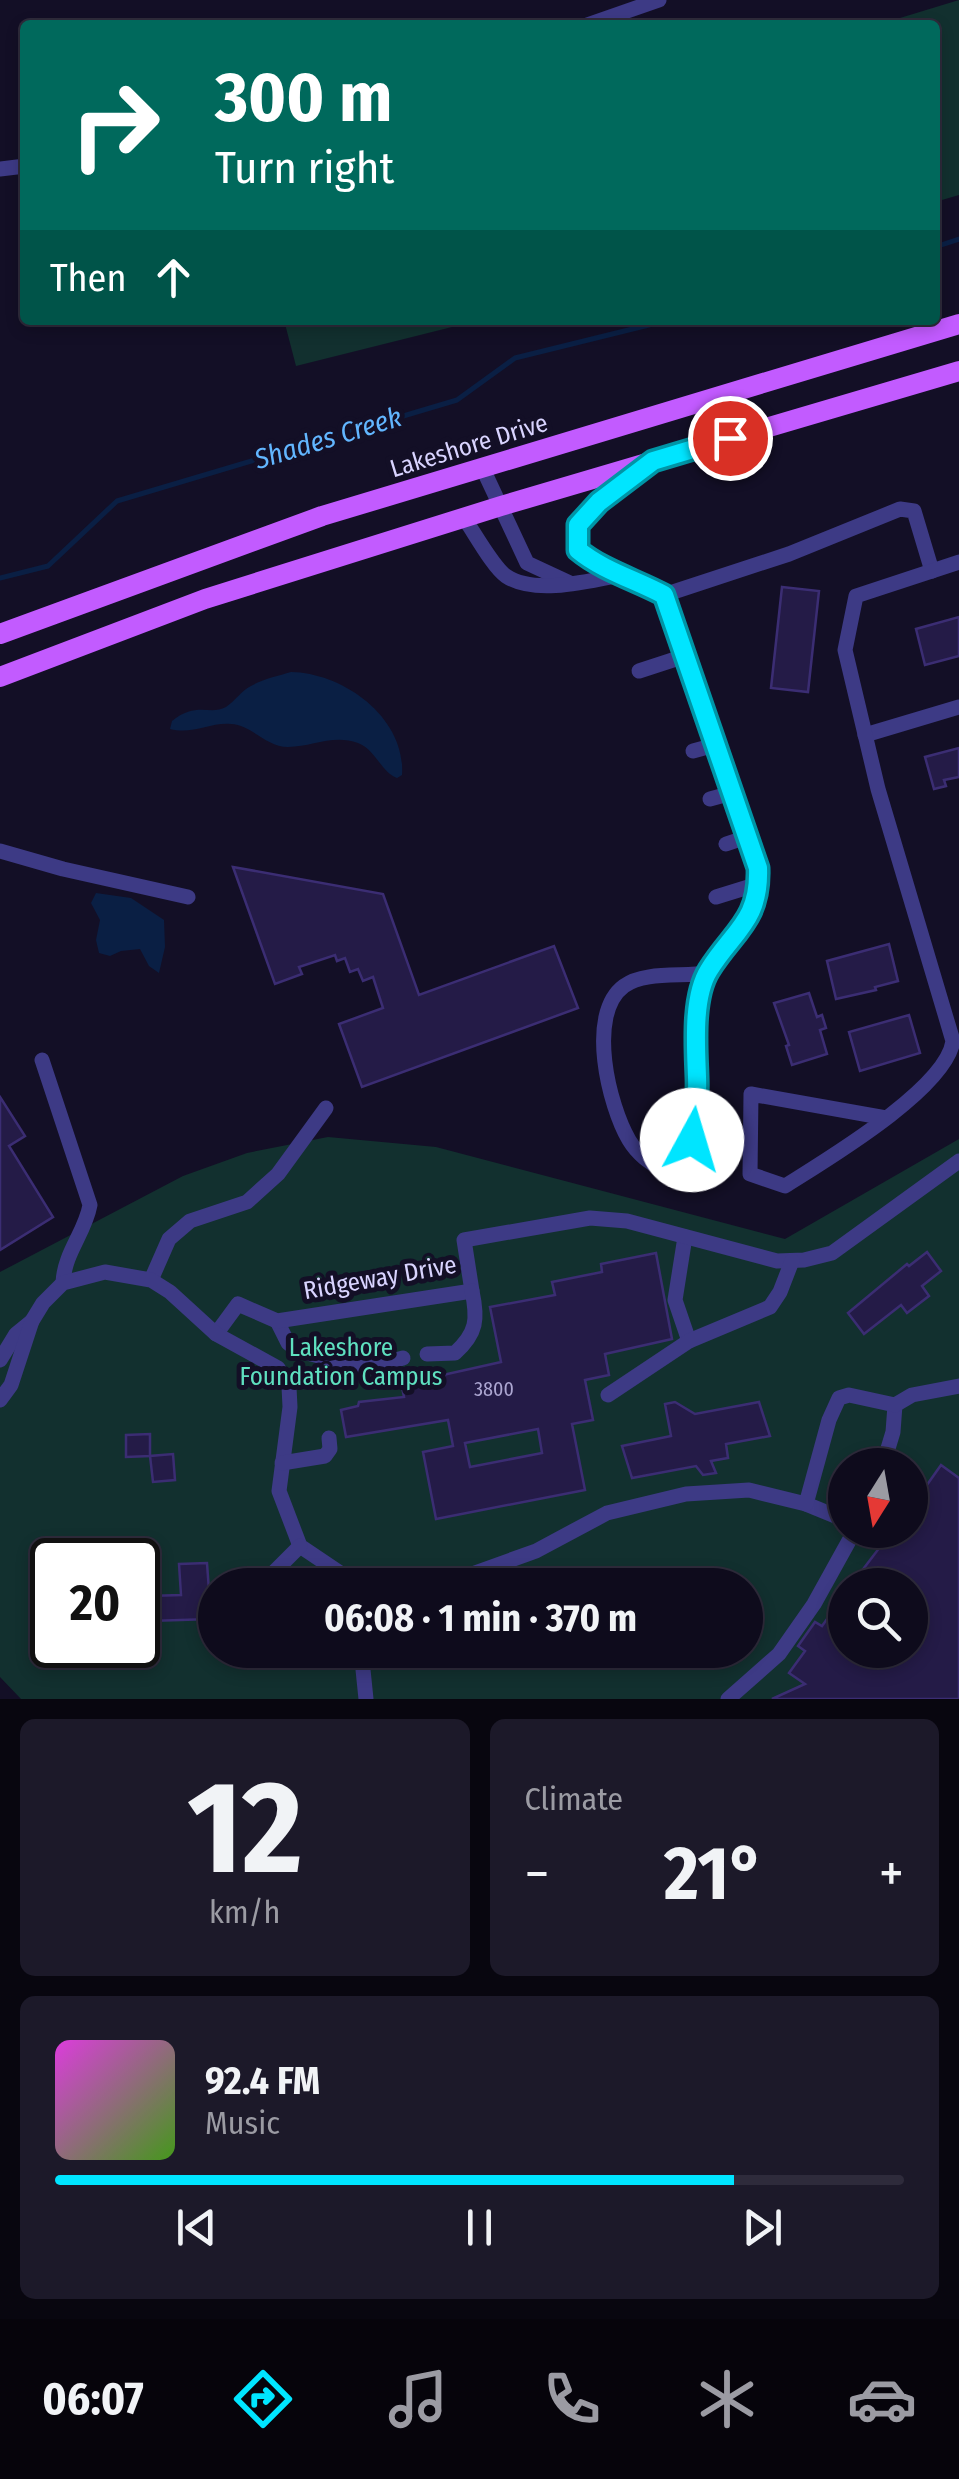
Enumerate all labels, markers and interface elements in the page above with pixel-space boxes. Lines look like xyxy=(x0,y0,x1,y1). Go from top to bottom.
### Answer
text: 300 m xyxy=(215,56,393,140)
icon: right xyxy=(50,60,180,190)
text: Turn right xyxy=(215,141,394,195)
icon: ahead xyxy=(146,250,201,305)
text: Then xyxy=(50,255,126,301)
pin xyxy=(688,396,773,481)
water label: Shades Creek xyxy=(249,400,406,476)
street label: Lakeshore Drive xyxy=(387,408,551,484)
icon: arrive xyxy=(703,411,758,466)
position arrow xyxy=(640,1088,744,1192)
street label: Ridgeway Drive xyxy=(301,1250,459,1306)
park label: Lakeshore Foundation Campus xyxy=(240,1333,442,1392)
house number: 3800 xyxy=(474,1377,514,1401)
north arrow xyxy=(828,1448,928,1548)
map controls xyxy=(828,1448,928,1668)
speed limit sign: 20 xyxy=(30,1538,160,1668)
button: search xyxy=(828,1568,928,1668)
text: 06:08 · 1 min · 370 m xyxy=(324,1595,637,1641)
text: 12 xyxy=(187,1750,302,1906)
text: Climate xyxy=(525,1780,623,1818)
text: 21° xyxy=(664,1829,764,1919)
text: − xyxy=(525,1841,549,1907)
text: + xyxy=(879,1841,904,1907)
text: km/h xyxy=(209,1893,280,1931)
text: 92.4 FM xyxy=(205,2058,320,2104)
text: Music xyxy=(205,2104,280,2142)
icon: previous xyxy=(169,2200,224,2255)
icon: pause xyxy=(452,2200,507,2255)
icon: next xyxy=(735,2200,790,2255)
icon: directions xyxy=(228,2364,298,2434)
icon: music xyxy=(383,2364,453,2434)
icon: phone xyxy=(537,2364,607,2434)
icon: climate xyxy=(692,2364,762,2434)
icon: car xyxy=(847,2364,917,2434)
text: 06:07 xyxy=(42,2372,144,2426)

